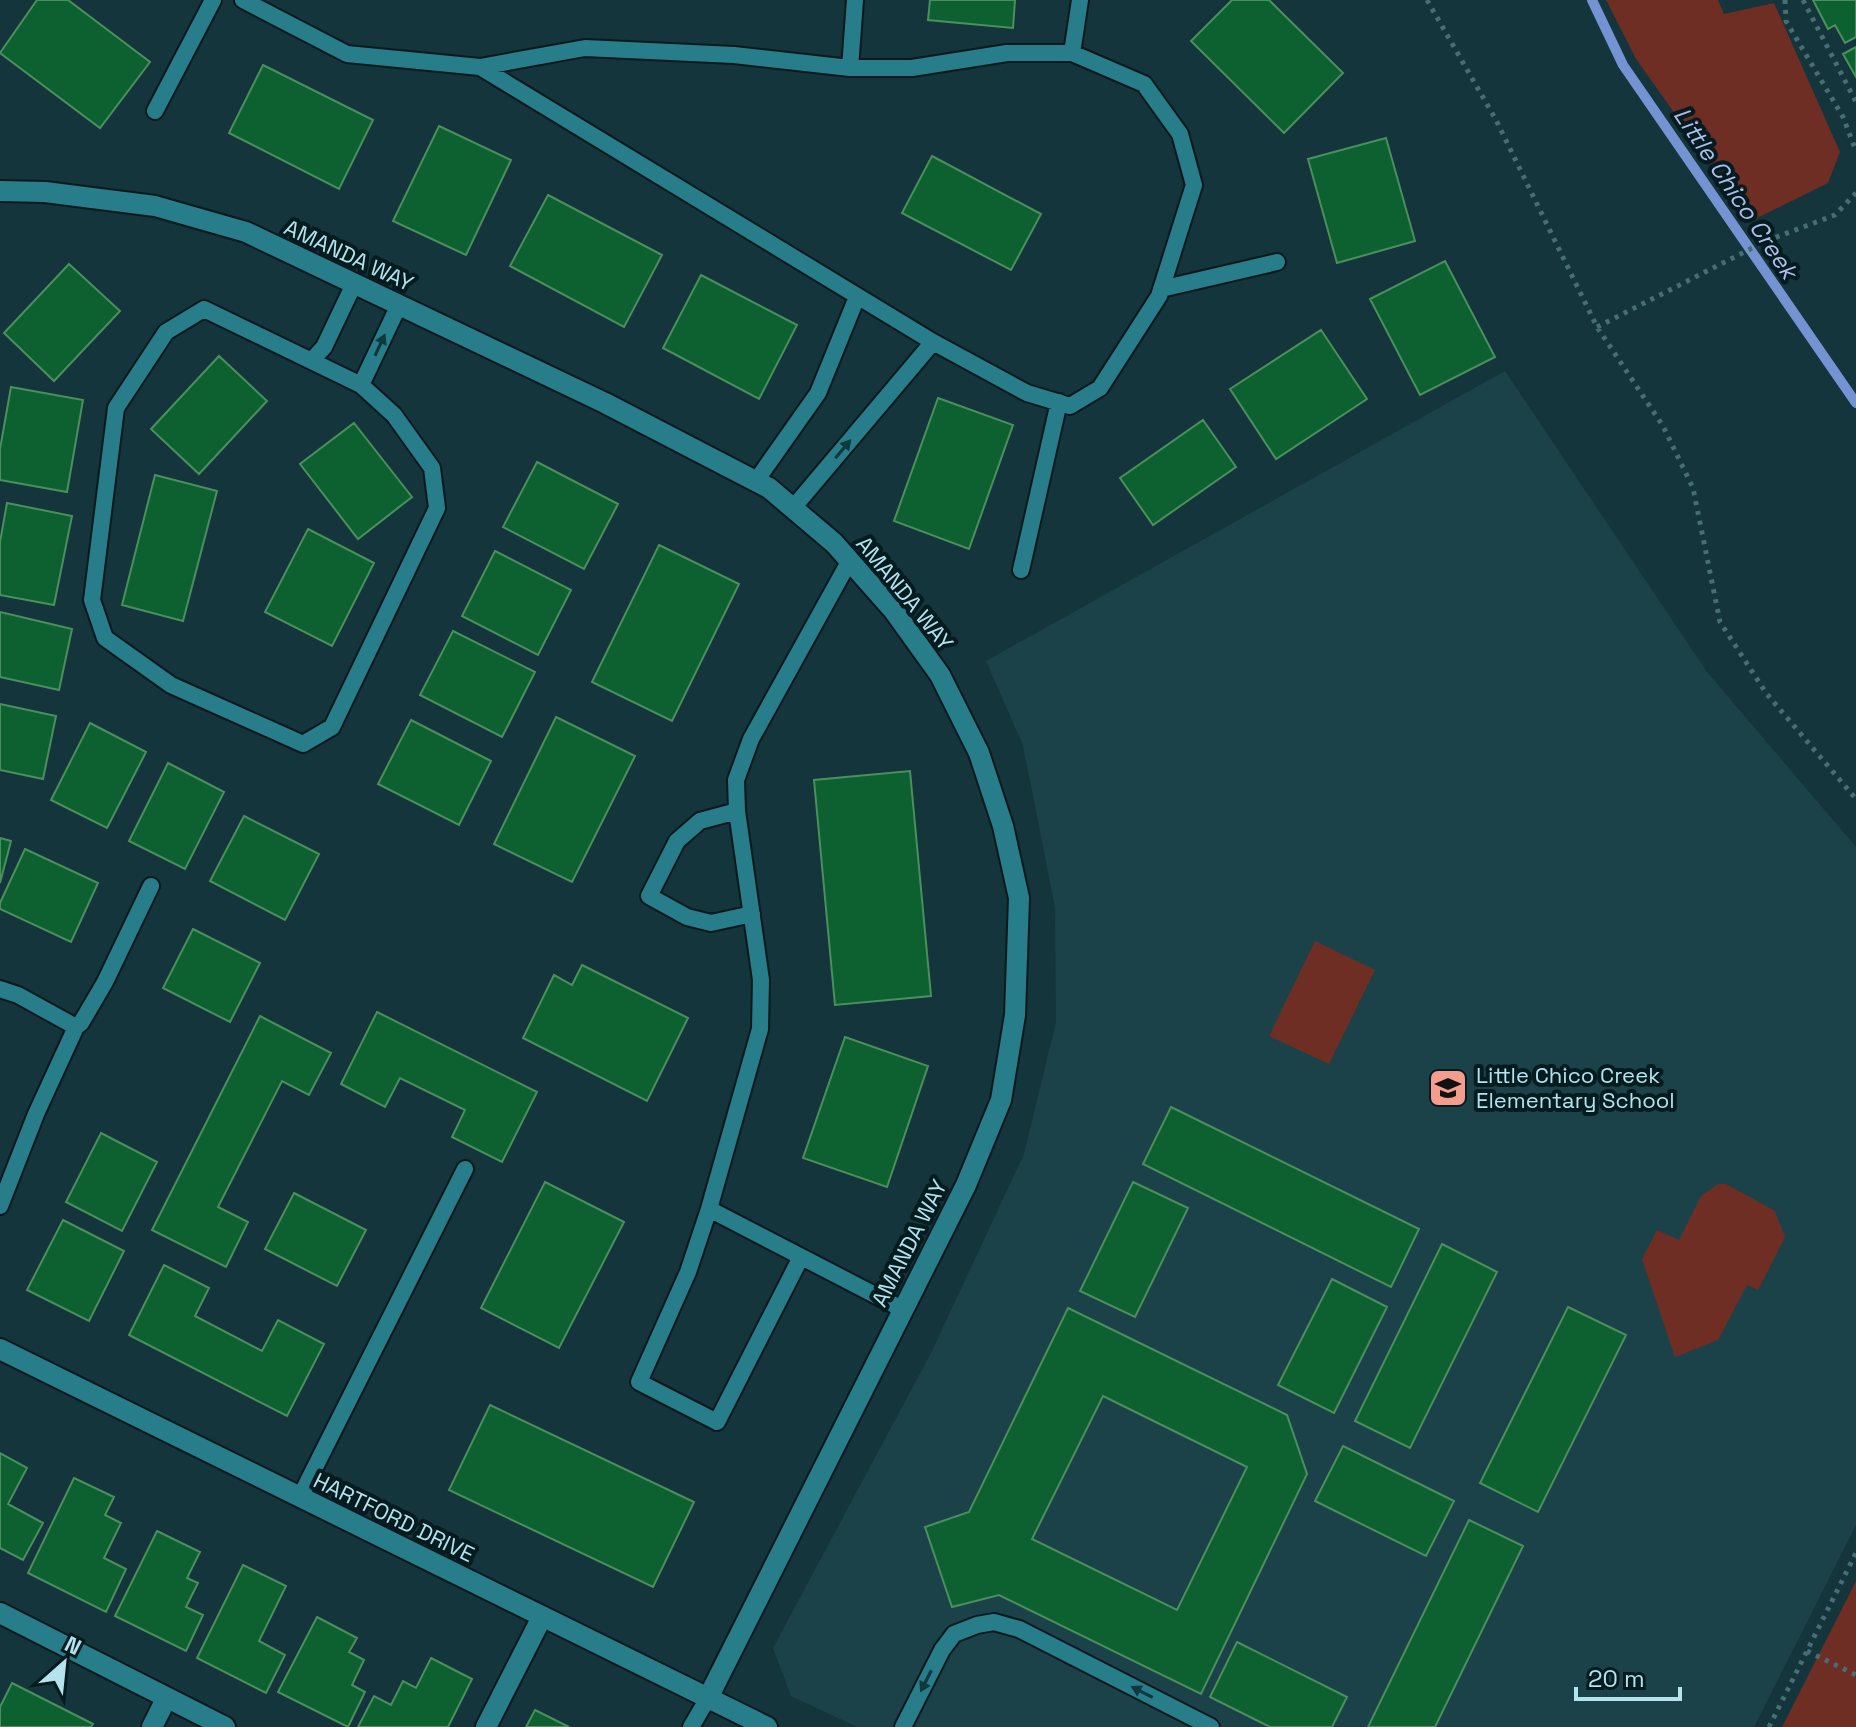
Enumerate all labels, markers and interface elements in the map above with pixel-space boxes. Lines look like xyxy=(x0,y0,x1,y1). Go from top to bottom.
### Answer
water label: Little Chico Creek xyxy=(1667,101,1807,287)
street label: AMANDA WAY xyxy=(280,213,418,297)
one-way arrow xyxy=(373,333,387,357)
one-way arrow xyxy=(834,439,851,459)
street label: AMANDA WAY xyxy=(850,530,960,656)
place label: Little Chico Creek Elementary School xyxy=(1476,1061,1675,1114)
school or university icon: Little Chico Creek Elementary School xyxy=(1427,1067,1469,1109)
street label: AMANDA WAY xyxy=(865,1174,953,1311)
street label: HARTFORD DRIVE xyxy=(309,1466,479,1568)
north arrow xyxy=(24,1623,104,1703)
text: N xyxy=(60,1629,86,1661)
scale bar xyxy=(1576,1651,1680,1701)
text: 20 m xyxy=(1588,1663,1645,1694)
one-way arrow xyxy=(920,1669,933,1692)
one-way arrow xyxy=(1130,1685,1153,1698)

